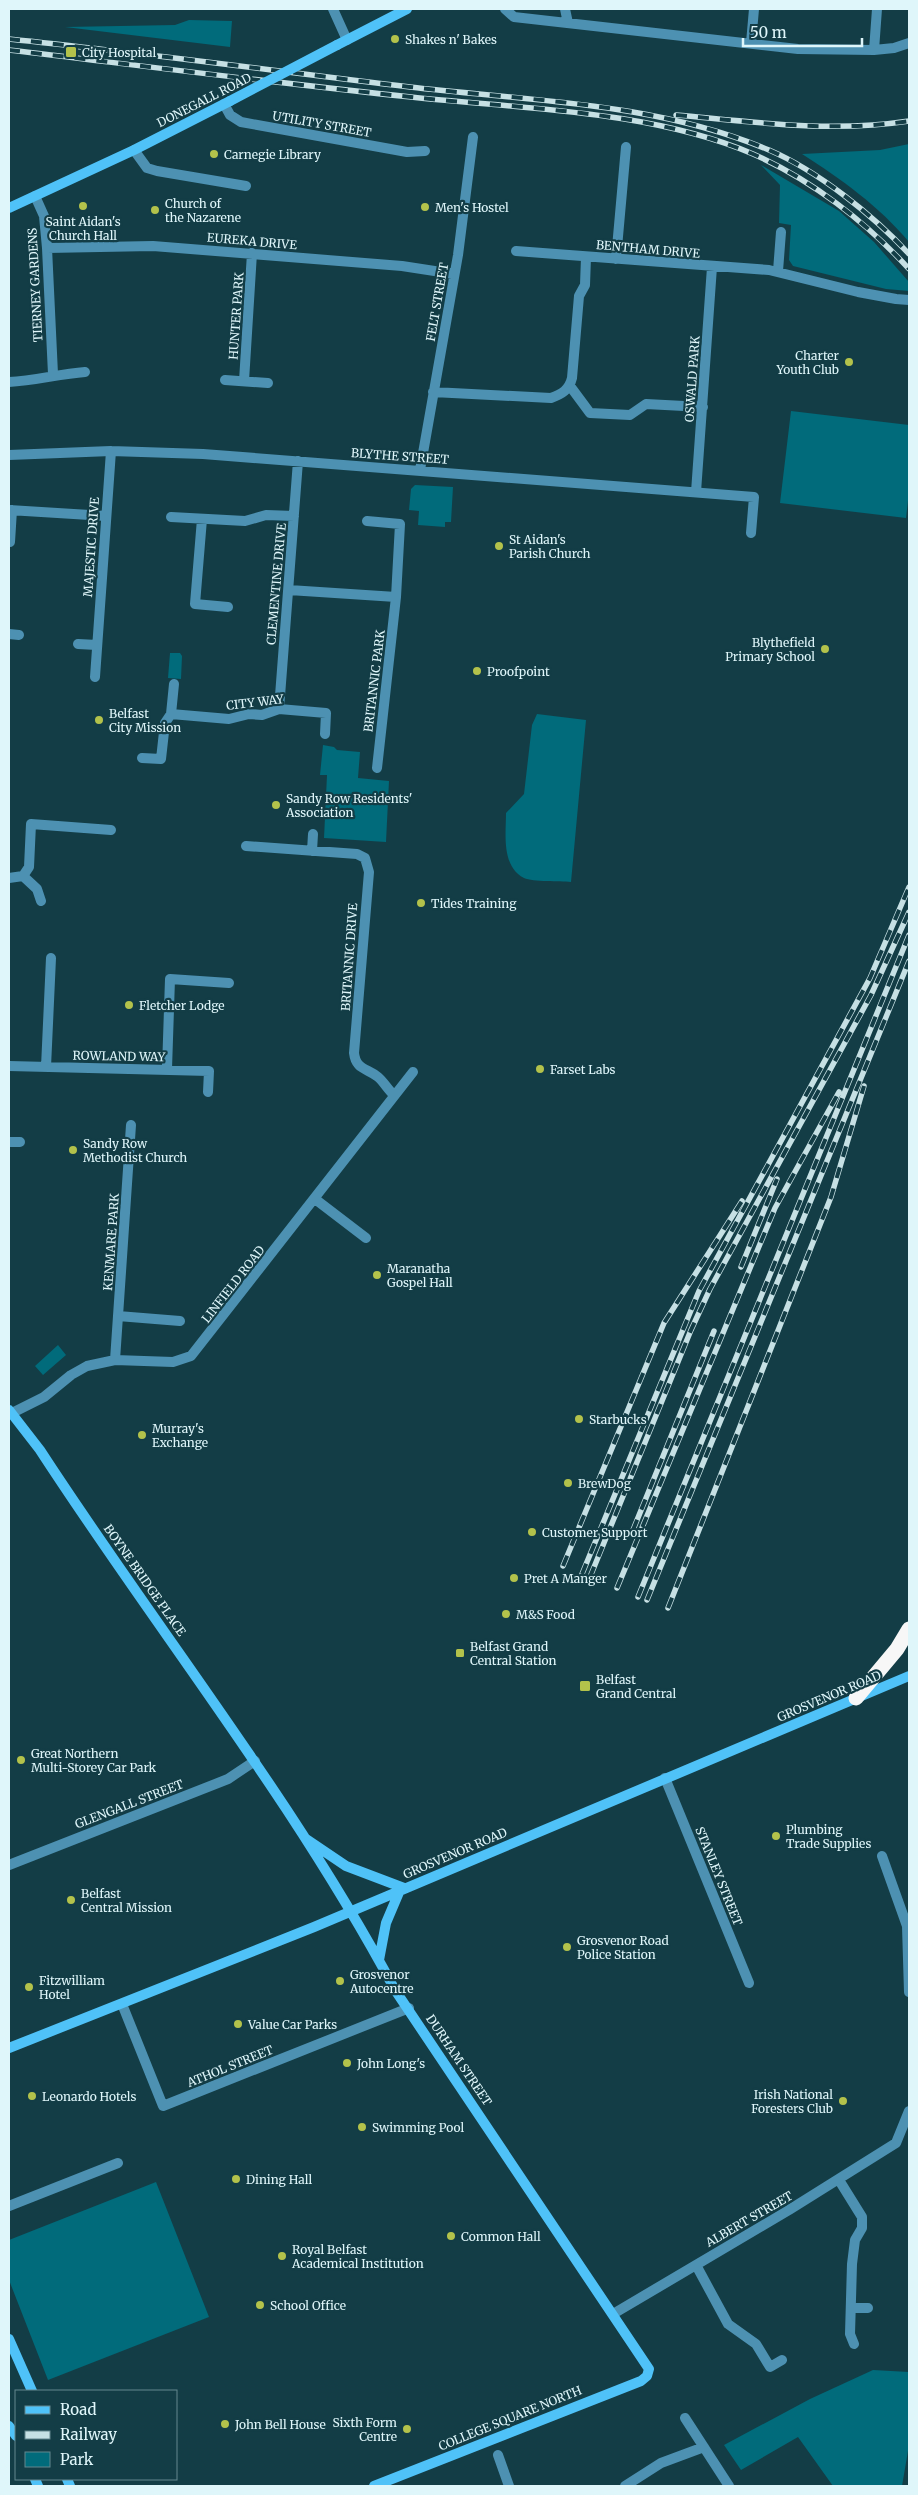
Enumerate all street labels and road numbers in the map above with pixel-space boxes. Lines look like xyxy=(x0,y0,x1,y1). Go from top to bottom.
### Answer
street label: DONEGALL ROAD xyxy=(154,70,254,130)
street label: UTILITY STREET xyxy=(271,108,373,140)
street label: TIERNEY GARDENS xyxy=(25,227,45,343)
street label: EUREKA DRIVE xyxy=(206,230,298,252)
street label: BENTHAM DRIVE xyxy=(595,237,701,261)
street label: FELT STREET xyxy=(423,261,451,343)
street label: HUNTER PARK xyxy=(225,271,247,360)
street label: OSWALD PARK xyxy=(682,335,703,423)
street label: BLYTHE STREET xyxy=(351,445,450,467)
street label: MAJESTIC DRIVE xyxy=(80,496,102,597)
street label: CLEMENTINE DRIVE xyxy=(263,522,289,646)
street label: BRITANNIC PARK xyxy=(360,629,388,733)
street label: CITY WAY xyxy=(225,691,285,713)
street label: BRITANNIC DRIVE xyxy=(338,902,360,1011)
street label: ROWLAND WAY xyxy=(73,1048,166,1064)
street label: KENMARE PARK xyxy=(100,1192,122,1291)
street label: LINFIELD ROAD xyxy=(198,1242,268,1326)
street label: BOYNE BRIDGE PLACE xyxy=(101,1521,189,1639)
street label: GROSVENOR ROAD xyxy=(775,1667,883,1725)
street label: GLENGALL STREET xyxy=(73,1776,186,1832)
street label: GROSVENOR ROAD xyxy=(401,1824,509,1882)
street label: STANLEY STREET xyxy=(692,1824,746,1928)
street label: DURHAM STREET xyxy=(423,2012,495,2109)
street label: ATHOL STREET xyxy=(184,2042,276,2090)
street label: ALBERT STREET xyxy=(702,2188,796,2250)
street label: COLLEGE SQUARE NORTH xyxy=(436,2382,584,2454)

